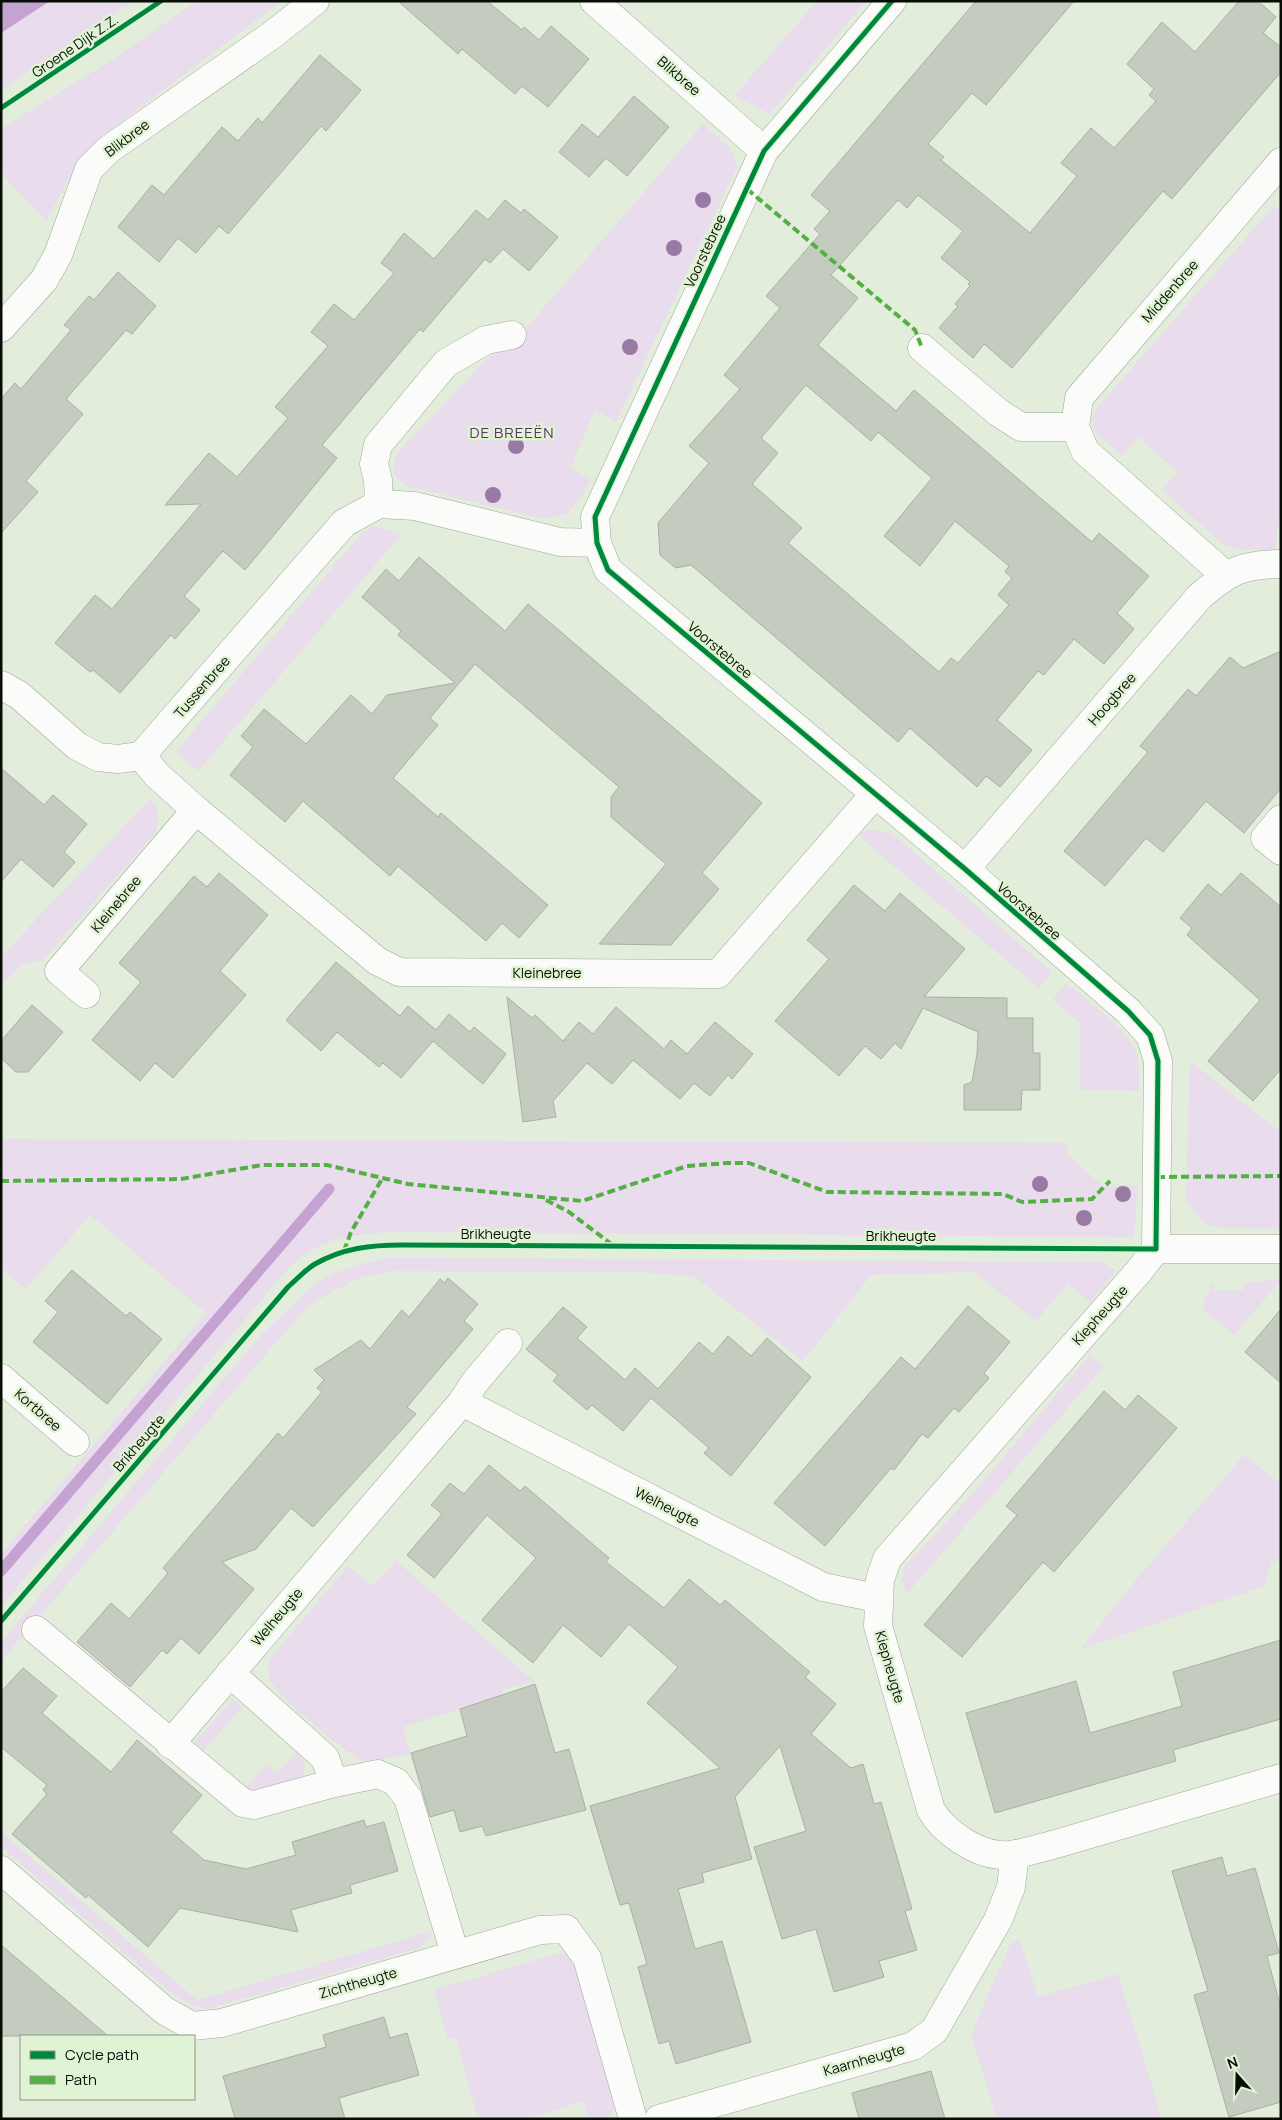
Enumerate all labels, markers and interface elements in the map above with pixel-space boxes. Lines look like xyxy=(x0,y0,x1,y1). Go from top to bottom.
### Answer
street label: Groene Dijk Z.Z. xyxy=(28,10,122,82)
street label: Blikbree xyxy=(654,52,705,100)
street label: Blikbree xyxy=(100,114,153,161)
street label: Voorstebree xyxy=(679,211,730,291)
street label: Middenbree xyxy=(1137,255,1202,326)
district label: DE BREEËN xyxy=(469,422,555,443)
street label: Voorstebree xyxy=(684,617,757,682)
street label: Tussenbree xyxy=(169,652,234,722)
street label: Hoogbree xyxy=(1083,668,1140,729)
street label: Kleinebree xyxy=(86,871,145,936)
street label: Voorstebree xyxy=(993,877,1066,944)
street label: Kleinebree xyxy=(512,963,582,982)
street label: Brikheugte xyxy=(461,1224,531,1243)
street label: Brikheugte xyxy=(866,1226,936,1245)
street label: Kiepheugte xyxy=(1068,1281,1132,1349)
street label: Kortbree xyxy=(11,1384,66,1435)
street label: Brikheugte xyxy=(108,1410,169,1475)
street label: Welheugte xyxy=(632,1482,703,1531)
street label: Welheugte xyxy=(247,1584,306,1650)
street label: Kiepheugte xyxy=(871,1628,910,1705)
street label: Zichtheugte xyxy=(317,1962,399,2003)
legend xyxy=(20,2035,195,2100)
street label: Kaarnheugte xyxy=(821,2039,907,2080)
text: Cycle path xyxy=(65,2044,139,2065)
north arrow xyxy=(1212,2050,1262,2100)
text: N xyxy=(1224,2052,1240,2073)
text: Path xyxy=(65,2069,97,2090)

